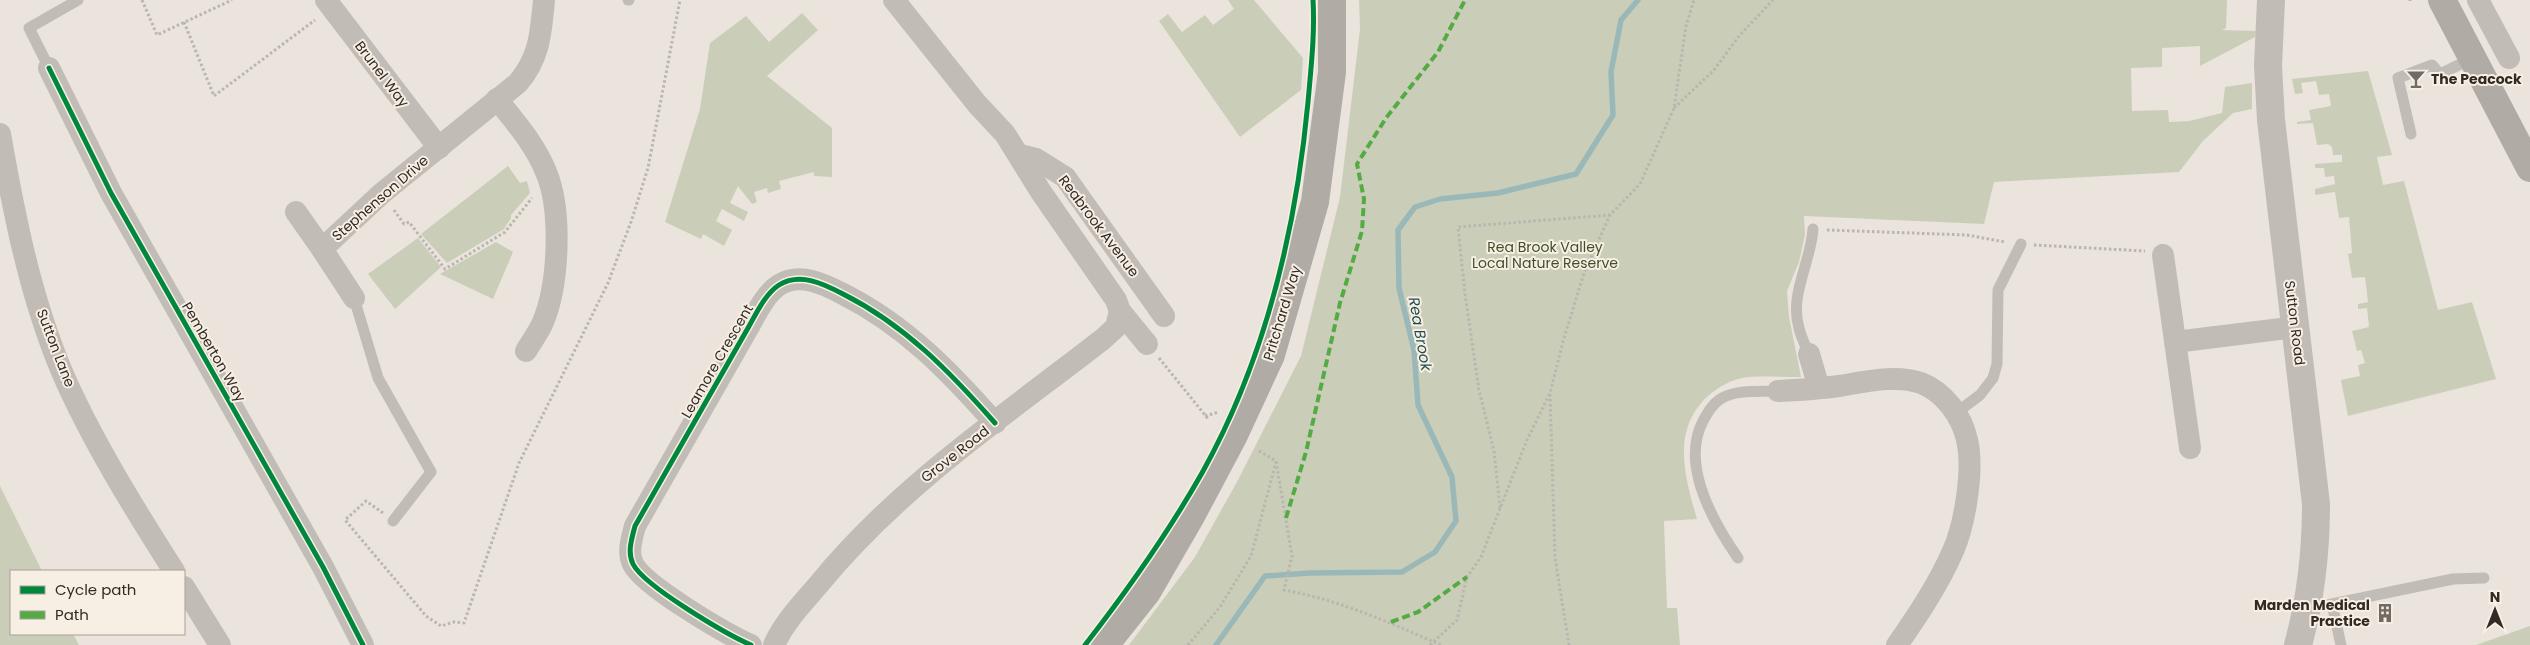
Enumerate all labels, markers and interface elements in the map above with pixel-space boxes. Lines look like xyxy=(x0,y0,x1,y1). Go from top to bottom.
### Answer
street label: Brunel Way xyxy=(350,37,414,111)
bar icon: The Peacock xyxy=(2405,68,2427,90)
place label: The Peacock xyxy=(2431,69,2522,89)
street label: Stephenson Drive xyxy=(327,150,433,246)
street label: Reabrook Avenue xyxy=(1054,171,1144,281)
park label: Rea Brook Valley Local Nature Reserve xyxy=(1472,237,1618,273)
street label: Pritchard Way xyxy=(1258,263,1306,363)
street label: Sutton Road xyxy=(2280,279,2310,367)
water label: Rea Brook xyxy=(1404,295,1438,374)
street label: Pemberton Way xyxy=(177,298,251,406)
street label: Leamore Crescent xyxy=(676,300,758,422)
street label: Sutton Lane xyxy=(32,306,80,390)
street label: Grove Road xyxy=(917,421,993,487)
legend xyxy=(10,570,185,635)
text: Cycle path xyxy=(55,579,136,600)
north arrow xyxy=(2470,585,2520,635)
text: N xyxy=(2490,587,2500,607)
place label: Marden Medical Practice xyxy=(2254,595,2370,631)
building icon: Marden Medical Practice xyxy=(2374,602,2396,624)
text: Path xyxy=(55,604,89,625)

